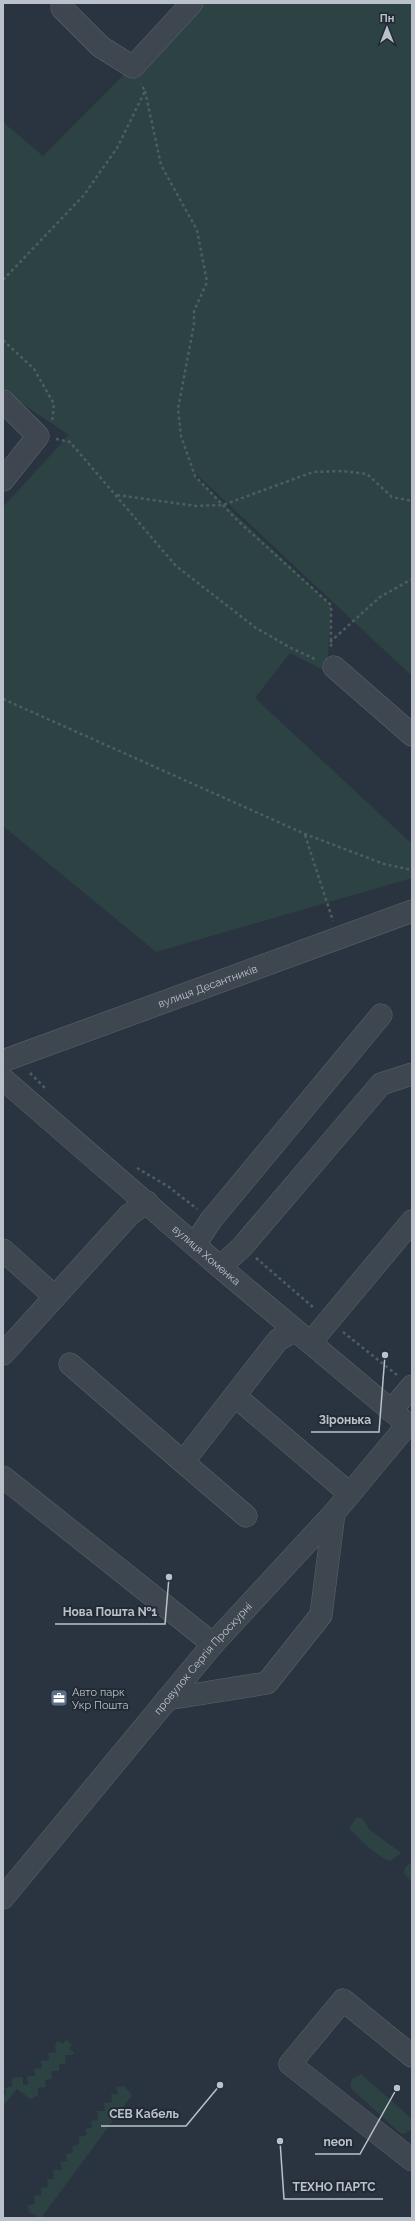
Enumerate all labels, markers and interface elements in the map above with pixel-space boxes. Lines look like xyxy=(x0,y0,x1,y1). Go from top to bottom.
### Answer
north arrow xyxy=(367,8,407,48)
text: Пн xyxy=(380,12,394,25)
street label: вулиця Десантників xyxy=(156,962,259,1011)
street label: вулиця Хоменка xyxy=(169,1223,243,1288)
callout: Зіронька xyxy=(311,1408,379,1432)
text: Зіронька xyxy=(319,1413,371,1427)
callout: Нова Пошта №1 xyxy=(55,1600,165,1624)
street label: провулок Сергія Проскурні xyxy=(151,1600,255,1717)
text: Нова Пошта №1 xyxy=(63,1605,157,1619)
place label: Авто парк Укр Пошта xyxy=(72,1686,128,1712)
office icon: Авто парк Укр Пошта xyxy=(49,1688,69,1708)
callout: СЕВ Кабель xyxy=(101,2102,186,2126)
text: СЕВ Кабель xyxy=(109,2107,180,2121)
callout: neon xyxy=(315,2130,360,2154)
text: neon xyxy=(324,2135,352,2149)
callout: ТЕХНО ПАРТС xyxy=(284,2175,383,2199)
text: ТЕХНО ПАРТС xyxy=(292,2180,376,2194)

